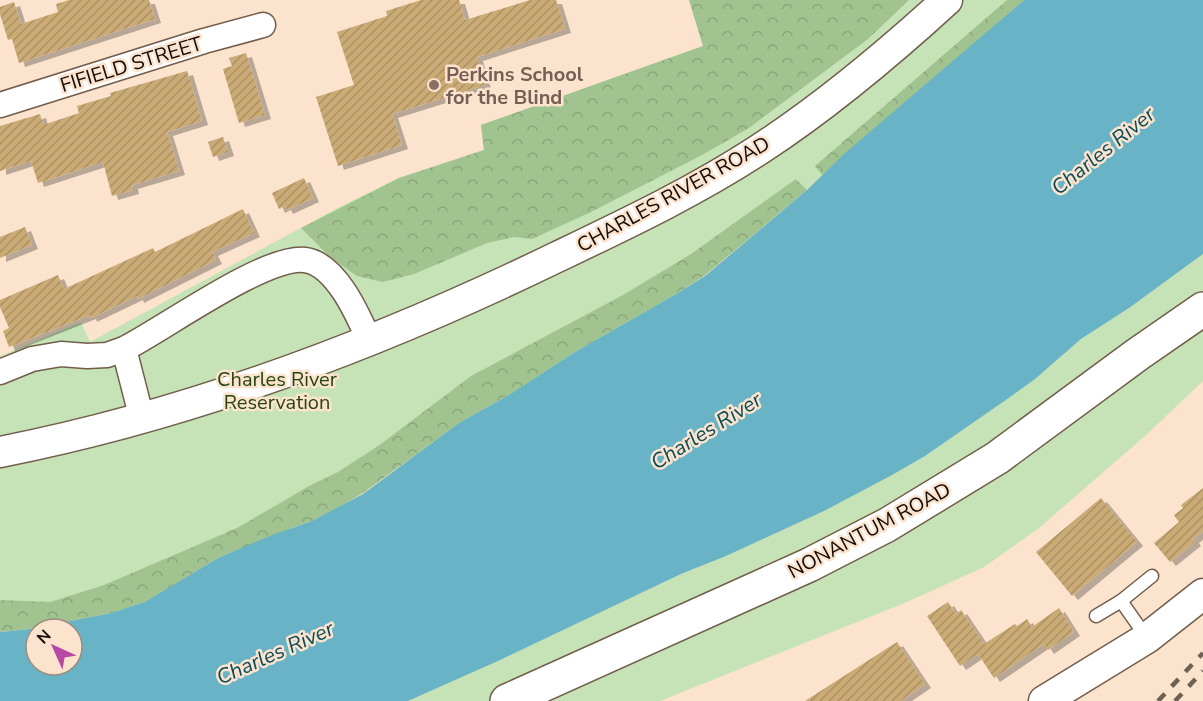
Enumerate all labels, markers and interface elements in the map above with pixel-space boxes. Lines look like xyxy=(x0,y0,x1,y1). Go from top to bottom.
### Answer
street label: FIFIELD STREET xyxy=(57,30,205,99)
place label: Perkins School for the Blind xyxy=(446,61,584,111)
marker: Perkins School for the Blind xyxy=(427,78,441,92)
water label: Charles River xyxy=(1045,100,1161,201)
street label: CHARLES RIVER ROAD xyxy=(572,130,775,259)
park label: Charles River Reservation xyxy=(217,366,337,416)
water label: Charles River xyxy=(645,386,767,476)
street label: NONANTUM ROAD xyxy=(783,476,955,585)
water label: Charles River xyxy=(212,614,339,691)
north arrow xyxy=(24,617,84,677)
text: N xyxy=(32,625,56,649)

